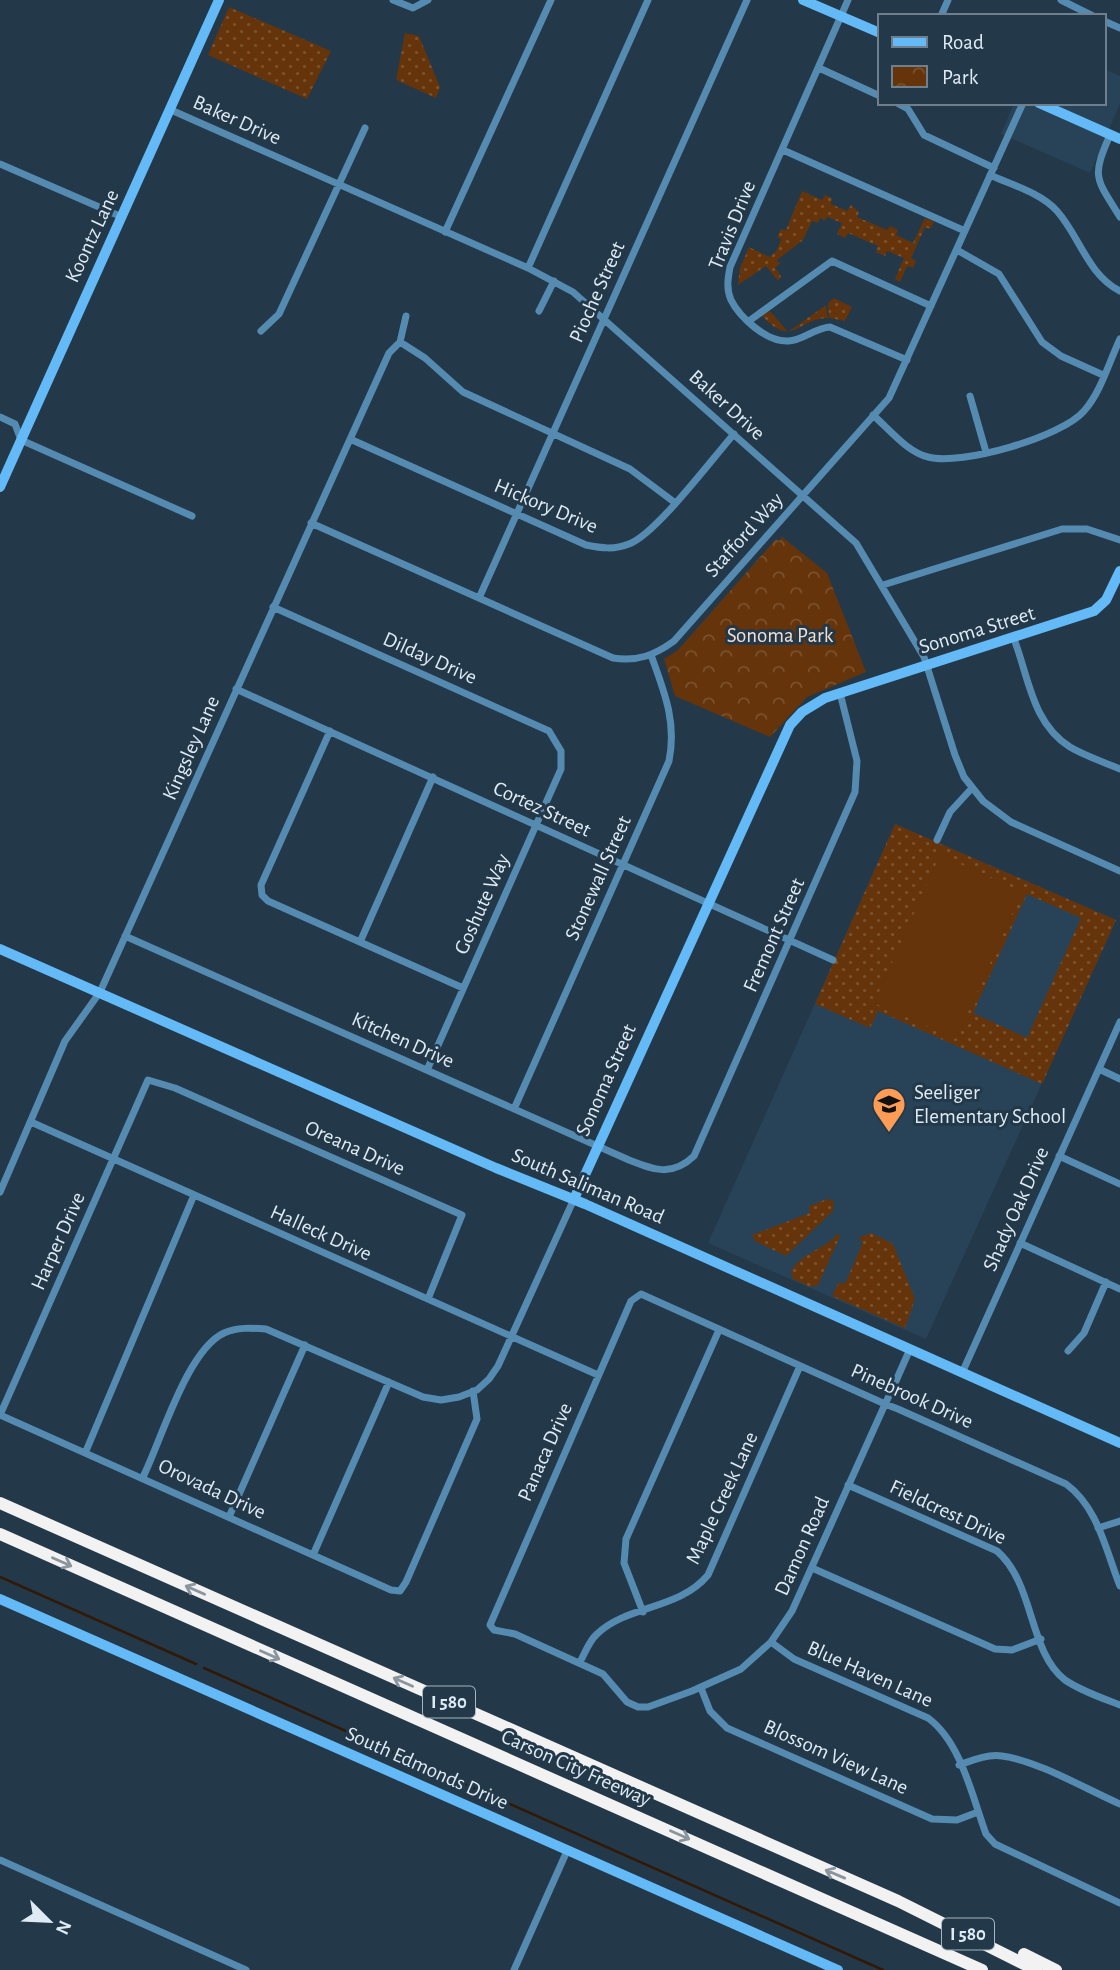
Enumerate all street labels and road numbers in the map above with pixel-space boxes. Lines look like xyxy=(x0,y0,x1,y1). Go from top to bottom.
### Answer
street label: Baker Drive xyxy=(190,91,284,149)
street label: Travis Drive xyxy=(705,178,759,272)
street label: Koontz Lane xyxy=(61,186,123,286)
street label: Pioche Street xyxy=(565,238,629,346)
street label: Baker Drive xyxy=(685,366,769,444)
street label: Hickory Drive xyxy=(491,475,601,537)
street label: Stafford Way xyxy=(701,489,787,581)
street label: Sonoma Street xyxy=(917,602,1038,658)
street label: Dilday Drive xyxy=(380,628,480,688)
street label: Kingsley Lane xyxy=(159,693,223,803)
street label: Cortez Street xyxy=(490,777,594,841)
street label: Stonewall Street xyxy=(561,812,635,943)
street label: Goshute Way xyxy=(451,851,513,957)
street label: Fremont Street xyxy=(740,875,809,995)
street label: Kitchen Drive xyxy=(349,1008,457,1072)
street label: Sonoma Street xyxy=(572,1021,640,1139)
street label: Oreana Drive xyxy=(302,1117,408,1179)
street label: South Saliman Road xyxy=(509,1144,667,1228)
street label: Shady Oak Drive xyxy=(979,1144,1053,1274)
street label: Harper Drive xyxy=(27,1189,89,1293)
street label: Halleck Drive xyxy=(267,1201,375,1265)
street label: Pinebrook Drive xyxy=(848,1360,976,1432)
street label: Panaca Drive xyxy=(514,1400,576,1504)
street label: Maple Creek Lane xyxy=(682,1429,762,1567)
street label: Orovada Drive xyxy=(155,1455,269,1523)
street label: Fieldcrest Drive xyxy=(887,1476,1009,1548)
street label: Damon Road xyxy=(771,1493,833,1599)
street label: Blue Haven Lane xyxy=(804,1637,936,1711)
road number: I 580 xyxy=(423,1686,475,1718)
street label: Blossom View Lane xyxy=(761,1716,911,1798)
street label: South Edmonds Drive xyxy=(343,1723,511,1813)
street label: Carson City Freeway xyxy=(498,1726,654,1810)
road number: I 580 xyxy=(942,1918,994,1950)

